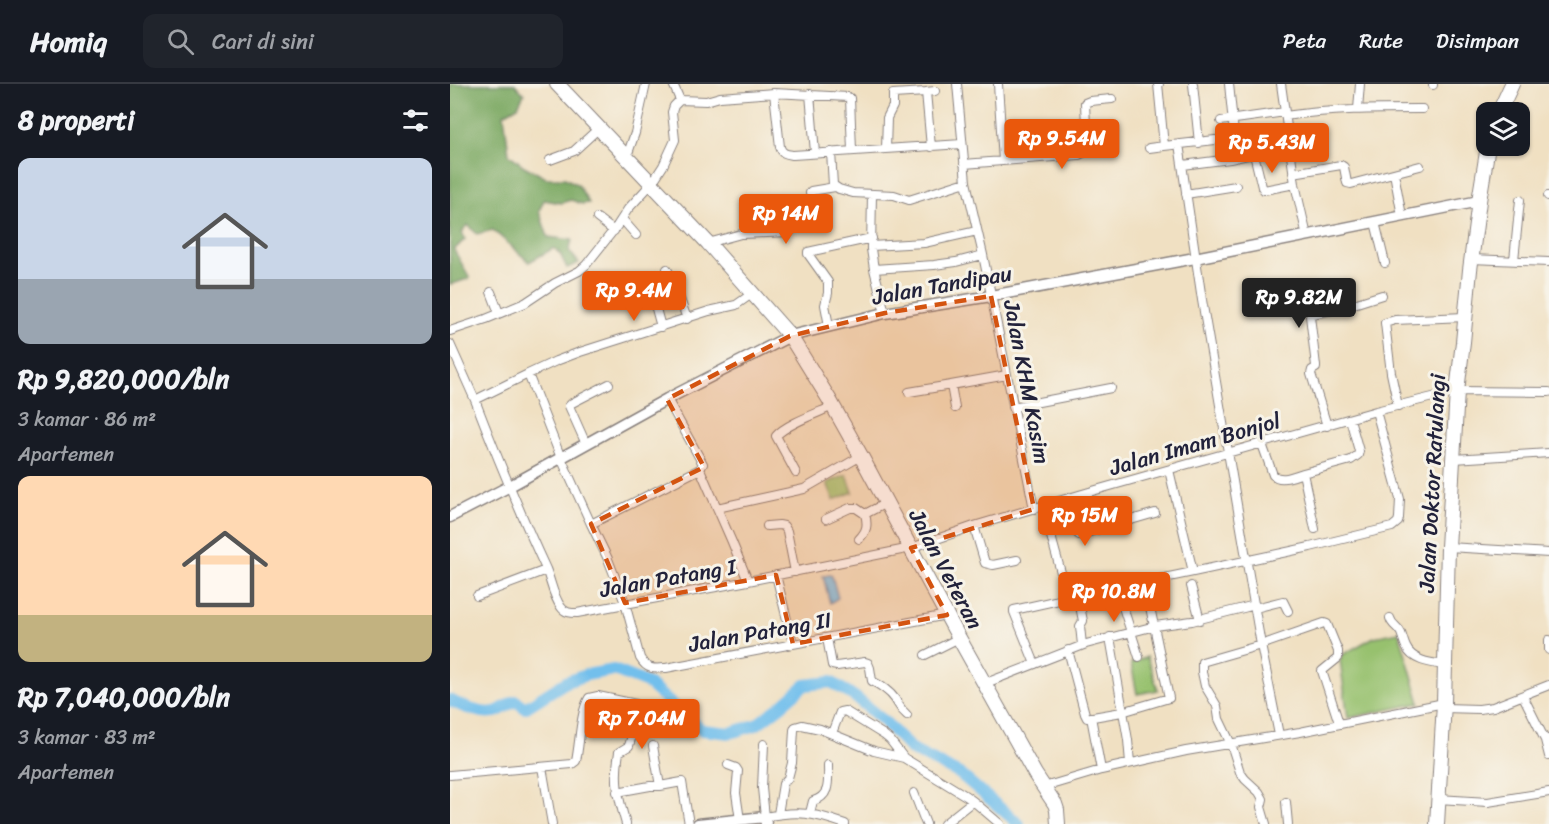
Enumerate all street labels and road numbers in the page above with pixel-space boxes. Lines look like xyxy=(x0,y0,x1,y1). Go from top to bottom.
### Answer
street label: Jalan Tandipau xyxy=(868,254,1015,317)
street label: Jalan KHM Kasim xyxy=(992,296,1062,467)
street label: Jalan Doktor Ratulangi xyxy=(1407,372,1457,594)
street label: Jalan Imam Bonjol xyxy=(1104,401,1286,487)
street label: Jalan Veteran xyxy=(897,501,994,637)
street label: Jalan Patang I xyxy=(596,547,740,609)
street label: Jalan Patang II xyxy=(685,600,835,664)

